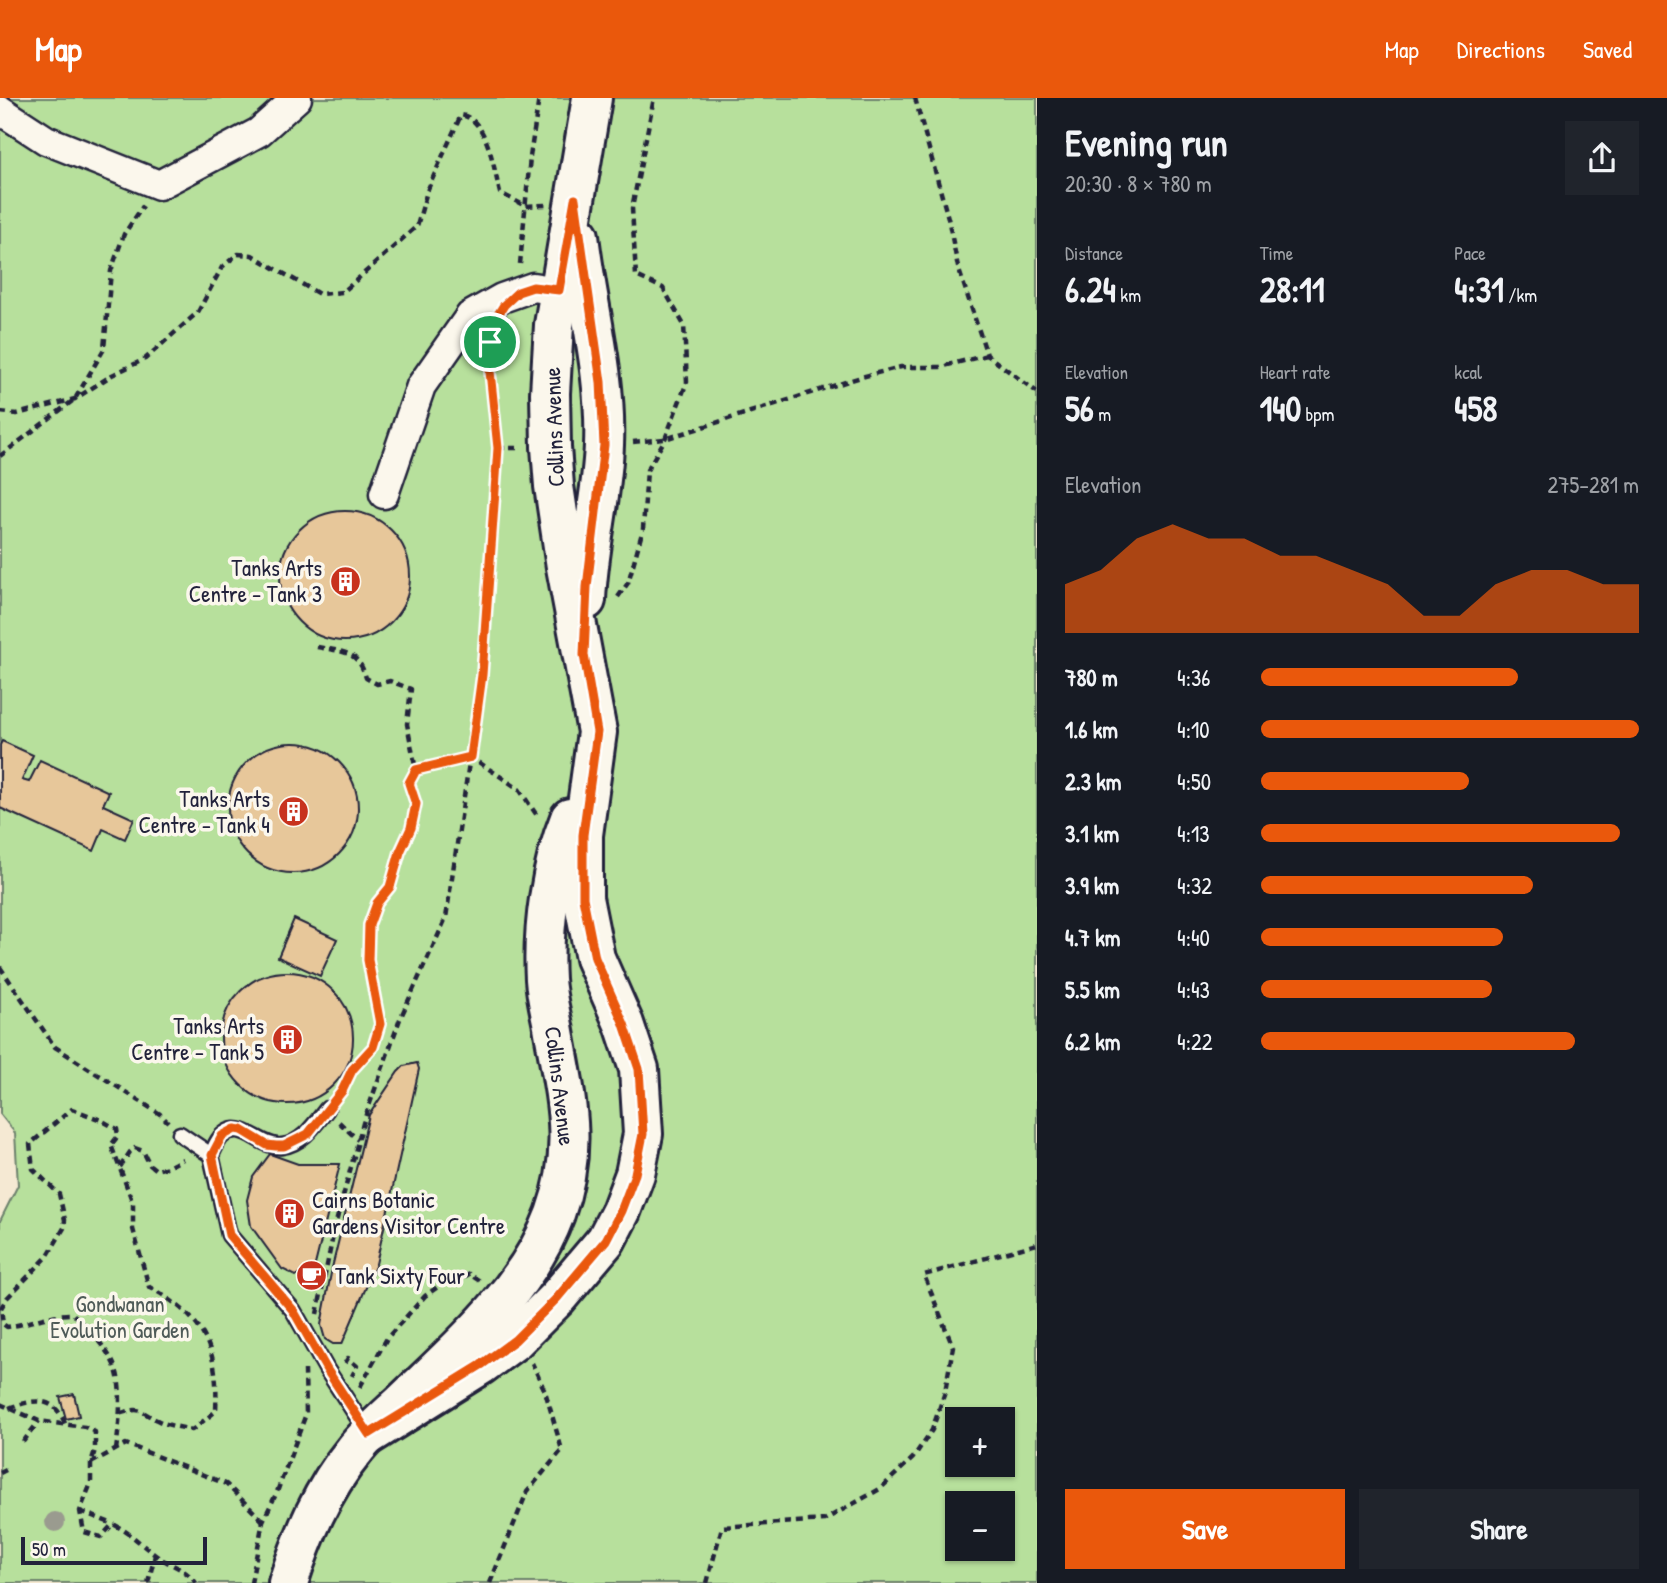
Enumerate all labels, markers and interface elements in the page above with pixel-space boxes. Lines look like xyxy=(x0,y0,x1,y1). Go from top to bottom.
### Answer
text: Map xyxy=(35,27,82,71)
text: Map xyxy=(1385,33,1419,65)
text: Directions xyxy=(1457,33,1545,65)
text: Saved xyxy=(1583,33,1632,65)
text: Evening run xyxy=(1065,116,1228,168)
button: share xyxy=(1565,121,1639,195)
text: 20:30 · 8 × 780 m xyxy=(1065,168,1212,199)
text: Distance xyxy=(1065,240,1123,266)
text: Time xyxy=(1260,240,1293,266)
text: Pace xyxy=(1454,240,1486,266)
text: 6.24 xyxy=(1065,266,1116,313)
text: 28:11 xyxy=(1260,266,1325,313)
text: 4:31 xyxy=(1454,266,1504,313)
text: km xyxy=(1116,282,1141,308)
text: /km xyxy=(1504,282,1537,308)
pin xyxy=(460,312,520,372)
icon: arrive xyxy=(471,323,509,361)
text: Elevation xyxy=(1065,359,1128,385)
text: Heart rate xyxy=(1260,359,1331,385)
text: kcal xyxy=(1454,359,1482,385)
street label: Collins Avenue xyxy=(536,367,571,487)
text: 56 xyxy=(1065,385,1094,432)
text: 140 xyxy=(1260,385,1301,432)
text: 458 xyxy=(1454,385,1497,432)
text: m xyxy=(1094,401,1111,427)
text: bpm xyxy=(1301,401,1334,427)
text: Elevation xyxy=(1065,469,1141,500)
text: 275–281 m xyxy=(1547,469,1639,500)
place label: Tanks Arts Centre - Tank 3 xyxy=(189,552,322,609)
building icon: Tanks Arts Centre - Tank 3 xyxy=(328,564,362,598)
text: 780 m xyxy=(1065,662,1118,693)
text: 4:36 xyxy=(1177,662,1210,693)
text: 1.6 km xyxy=(1065,714,1118,745)
text: 4:10 xyxy=(1177,714,1210,745)
text: 2.3 km xyxy=(1065,766,1121,797)
text: 4:50 xyxy=(1177,766,1211,797)
place label: Tanks Arts Centre - Tank 4 xyxy=(138,783,270,840)
building icon: Tanks Arts Centre - Tank 4 xyxy=(276,795,310,829)
text: 3.1 km xyxy=(1065,818,1119,849)
text: 4:13 xyxy=(1177,818,1210,849)
text: 3.9 km xyxy=(1065,870,1119,901)
text: 4:32 xyxy=(1177,870,1212,901)
text: 4.7 km xyxy=(1065,922,1120,953)
text: 4:40 xyxy=(1177,922,1210,953)
text: 5.5 km xyxy=(1065,974,1120,1005)
text: 4:43 xyxy=(1177,974,1210,1005)
place label: Tanks Arts Centre - Tank 5 xyxy=(131,1010,264,1067)
building icon: Tanks Arts Centre - Tank 5 xyxy=(270,1022,304,1056)
street label: Collins Avenue xyxy=(538,1025,583,1147)
text: 6.2 km xyxy=(1065,1026,1120,1057)
text: 4:22 xyxy=(1177,1026,1213,1057)
place label: Cairns Botanic Gardens Visitor Centre xyxy=(312,1184,505,1241)
building icon: Cairns Botanic Gardens Visitor Centre xyxy=(272,1196,306,1230)
cafe icon: Tank Sixty Four xyxy=(295,1259,329,1293)
place label: Tank Sixty Four xyxy=(335,1260,465,1291)
park label: Gondwanan Evolution Garden xyxy=(50,1288,190,1345)
map controls xyxy=(945,1407,1015,1561)
button: + xyxy=(945,1407,1015,1477)
button: Save xyxy=(1065,1489,1345,1569)
button: Share xyxy=(1359,1489,1639,1569)
button: − xyxy=(945,1491,1015,1561)
scale bar xyxy=(21,1534,206,1566)
text: 50 m xyxy=(32,1536,66,1562)

